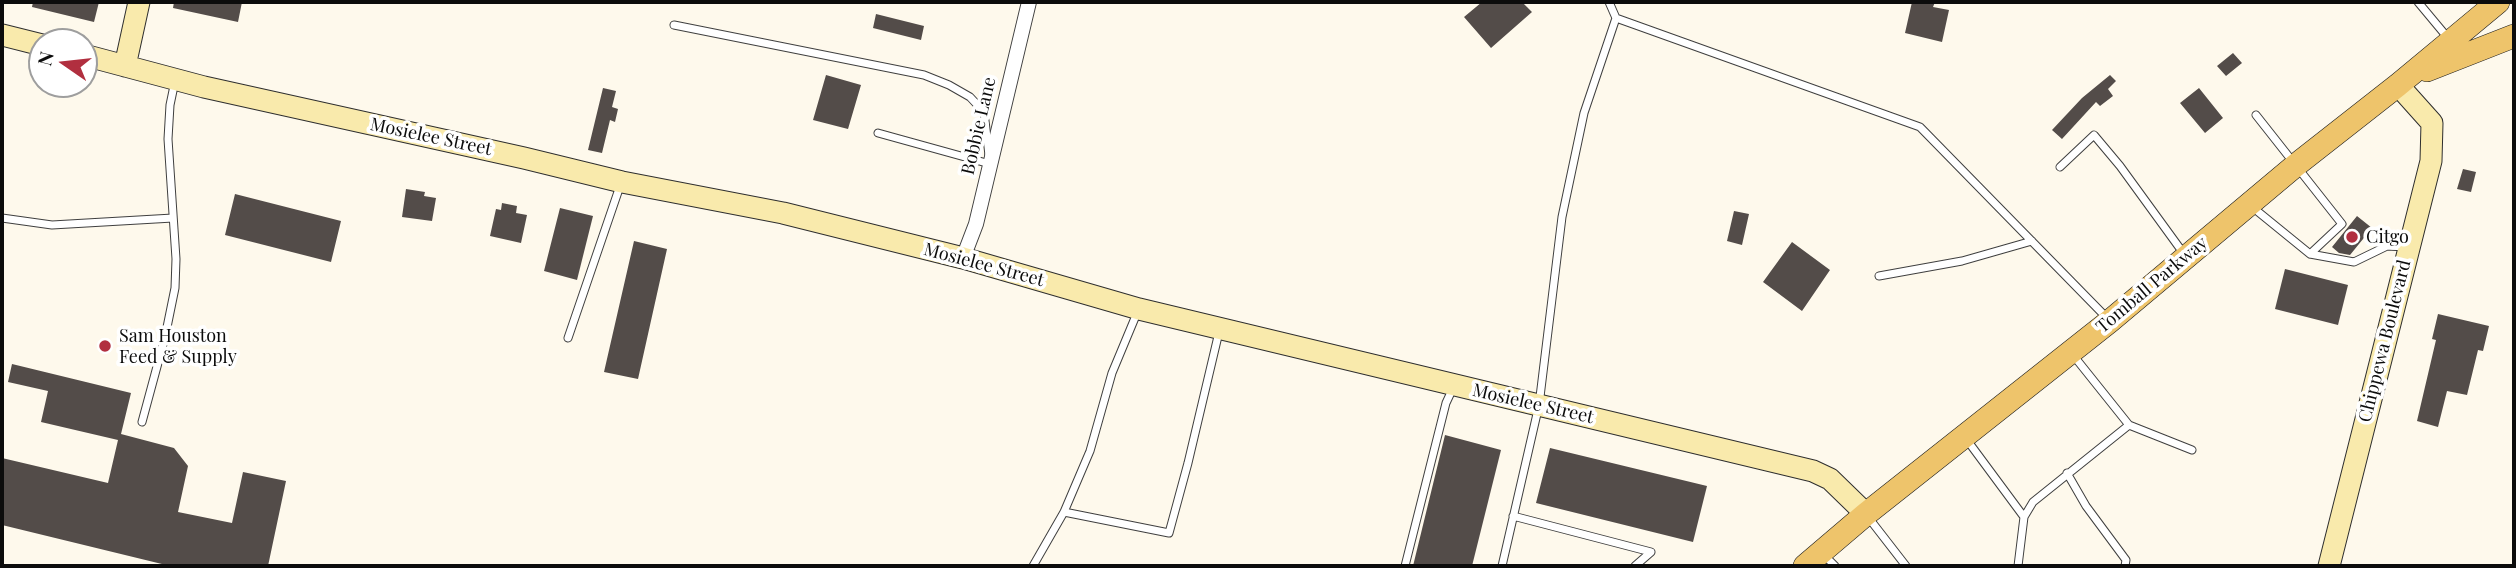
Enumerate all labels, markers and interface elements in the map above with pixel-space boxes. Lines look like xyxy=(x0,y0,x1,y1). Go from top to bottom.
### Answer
north arrow xyxy=(28,28,98,98)
text: N xyxy=(30,49,59,68)
street label: Bobbie Lane xyxy=(957,75,1001,177)
street label: Mosielee Street xyxy=(368,114,494,160)
place label: Citgo xyxy=(2366,226,2409,248)
marker: Citgo xyxy=(2344,229,2360,245)
street label: Tomball Parkway xyxy=(2092,232,2212,338)
street label: Mosielee Street xyxy=(921,239,1047,291)
street label: Chippewa Boulevard xyxy=(2354,258,2416,424)
place label: Sam Houston Feed & Supply xyxy=(119,325,237,368)
marker: Sam Houston Feed & Supply xyxy=(97,338,113,354)
street label: Mosielee Street xyxy=(1470,380,1596,428)

